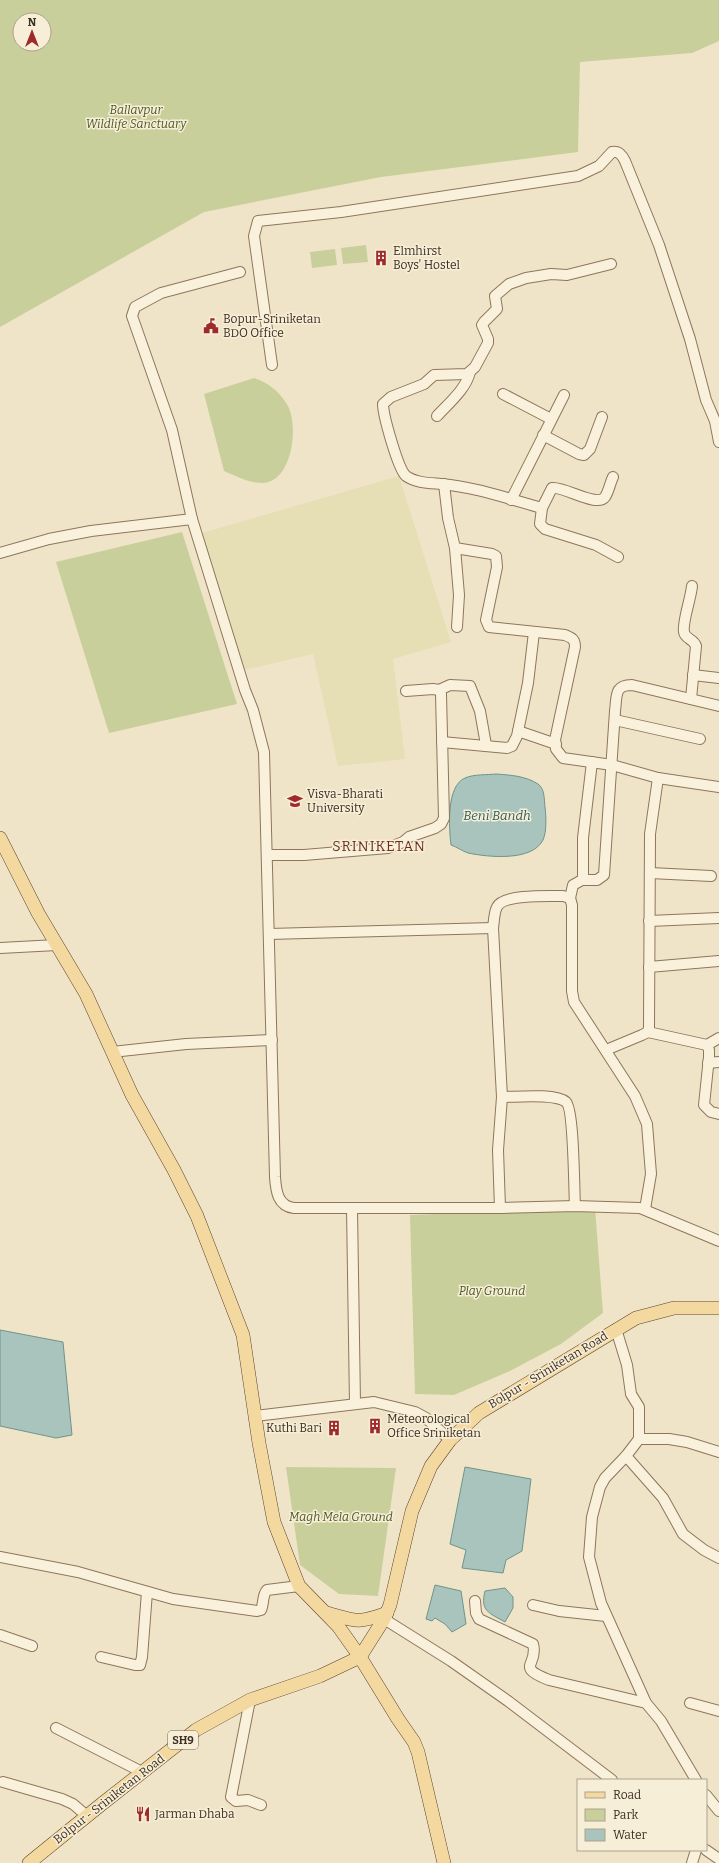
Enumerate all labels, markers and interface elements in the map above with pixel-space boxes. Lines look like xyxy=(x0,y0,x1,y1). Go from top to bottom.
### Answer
north arrow xyxy=(12,12,52,52)
text: N xyxy=(28,16,37,29)
park label: Ballavpur Wildlife Sanctuary xyxy=(86,103,187,131)
place label: Elmhirst Boys' Hostel xyxy=(393,244,460,272)
building icon: Elmhirst Boys' Hostel xyxy=(372,249,390,267)
place label: Bopur-Sriniketan BDO Office xyxy=(223,312,321,340)
public building icon: Bopur-Sriniketan BDO Office xyxy=(202,317,220,335)
place label: Visva-Bharati University xyxy=(307,787,383,815)
school or university icon: Visva-Bharati University xyxy=(286,792,304,810)
water label: Beni Bandh xyxy=(463,808,531,823)
district label: SRINIKETAN xyxy=(332,838,426,855)
park label: Play Ground xyxy=(459,1284,525,1298)
street label: Bolpur - Sriniketan Road xyxy=(486,1329,610,1411)
place label: Meteorological Office Sriniketan xyxy=(387,1412,481,1440)
building icon: Meteorological Office Sriniketan xyxy=(366,1417,384,1435)
building icon: Kuthi Bari xyxy=(325,1419,343,1437)
place label: Kuthi Bari xyxy=(266,1421,322,1435)
park label: Magh Mela Ground xyxy=(289,1510,393,1524)
road number: SH9 xyxy=(168,1731,198,1749)
street label: Bolpur - Sriniketan Road xyxy=(51,1751,167,1847)
legend xyxy=(577,1779,707,1851)
text: Road xyxy=(613,1788,641,1802)
restaurant icon: Jarman Dhaba xyxy=(134,1805,152,1823)
place label: Jarman Dhaba xyxy=(154,1807,235,1821)
text: Park xyxy=(613,1808,639,1822)
text: Water xyxy=(613,1828,648,1842)

